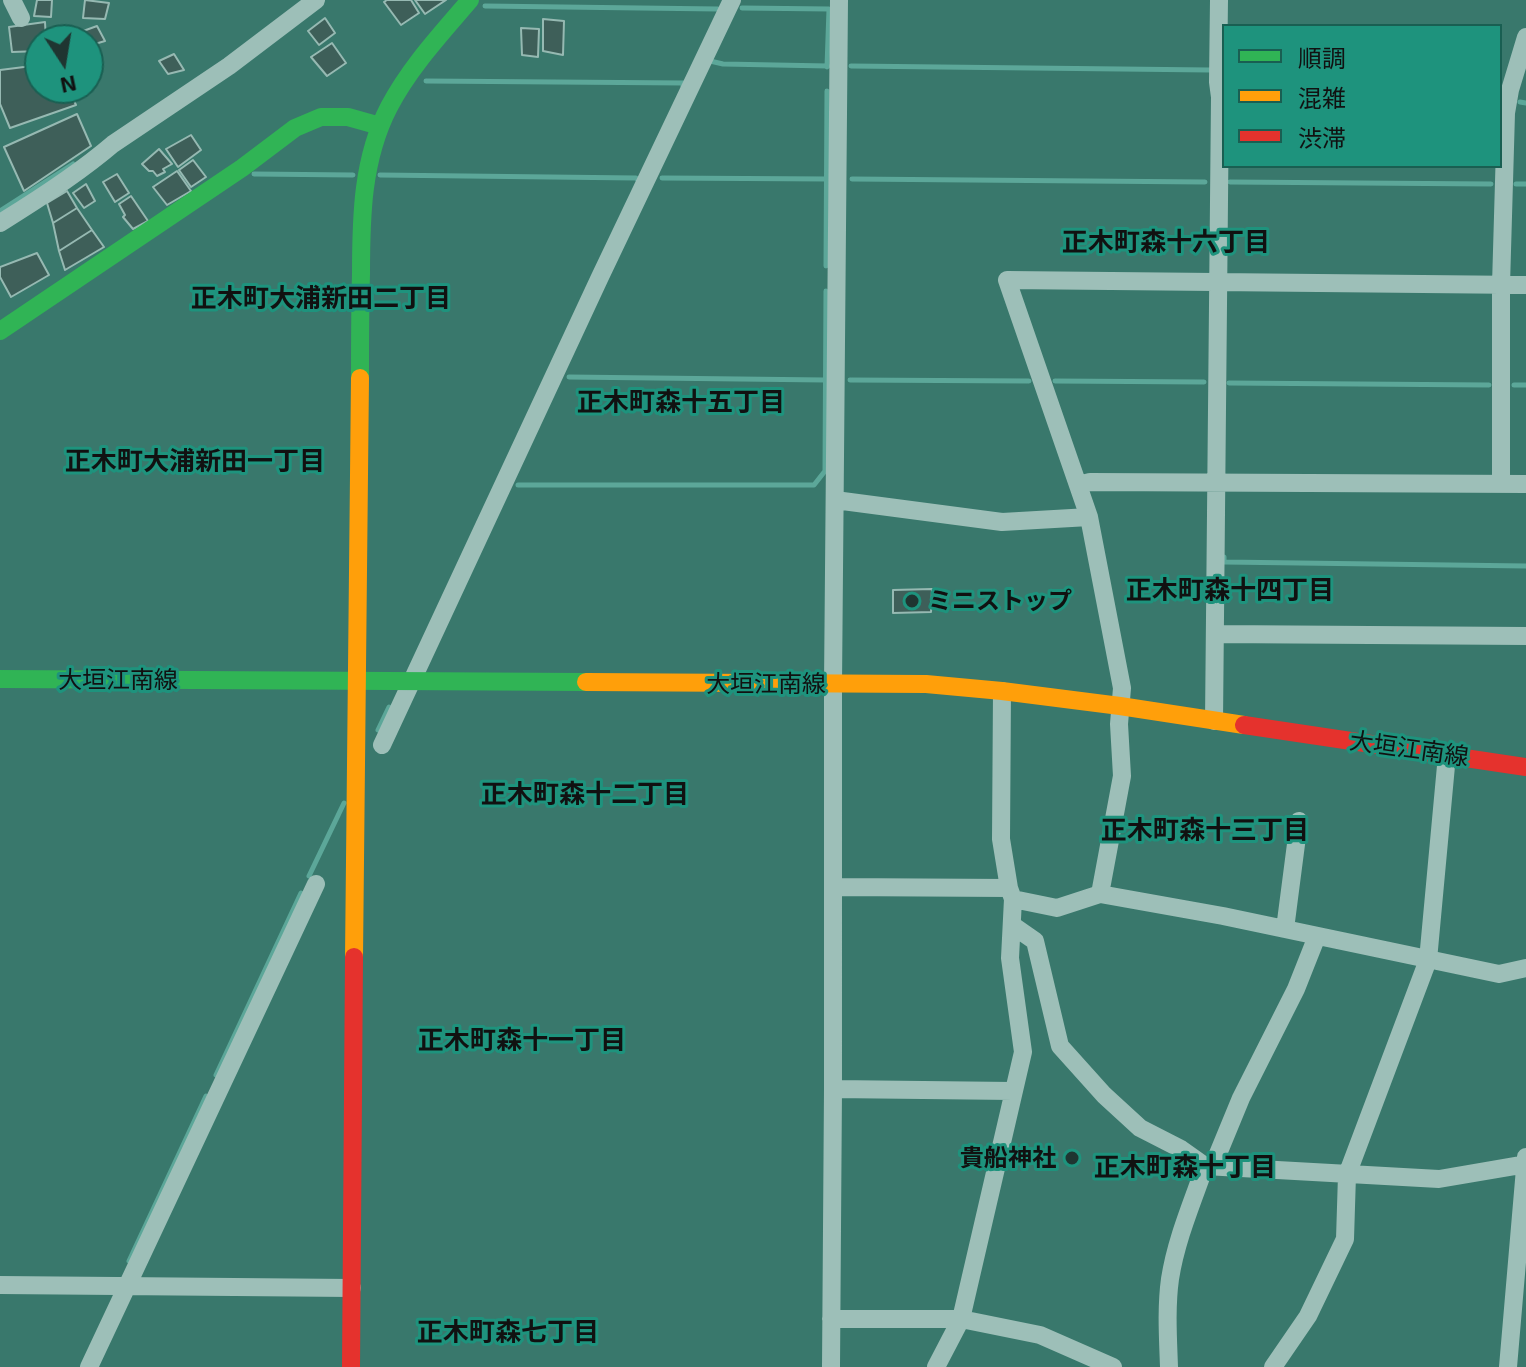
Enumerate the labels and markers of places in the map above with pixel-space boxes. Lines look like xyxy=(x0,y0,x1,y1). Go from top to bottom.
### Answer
place label: ミニストップ xyxy=(928,587,1072,615)
marker: ミニストップ xyxy=(903,592,921,610)
place label: 貴船神社 xyxy=(960,1144,1056,1172)
marker: 貴船神社 xyxy=(1063,1149,1081,1167)

